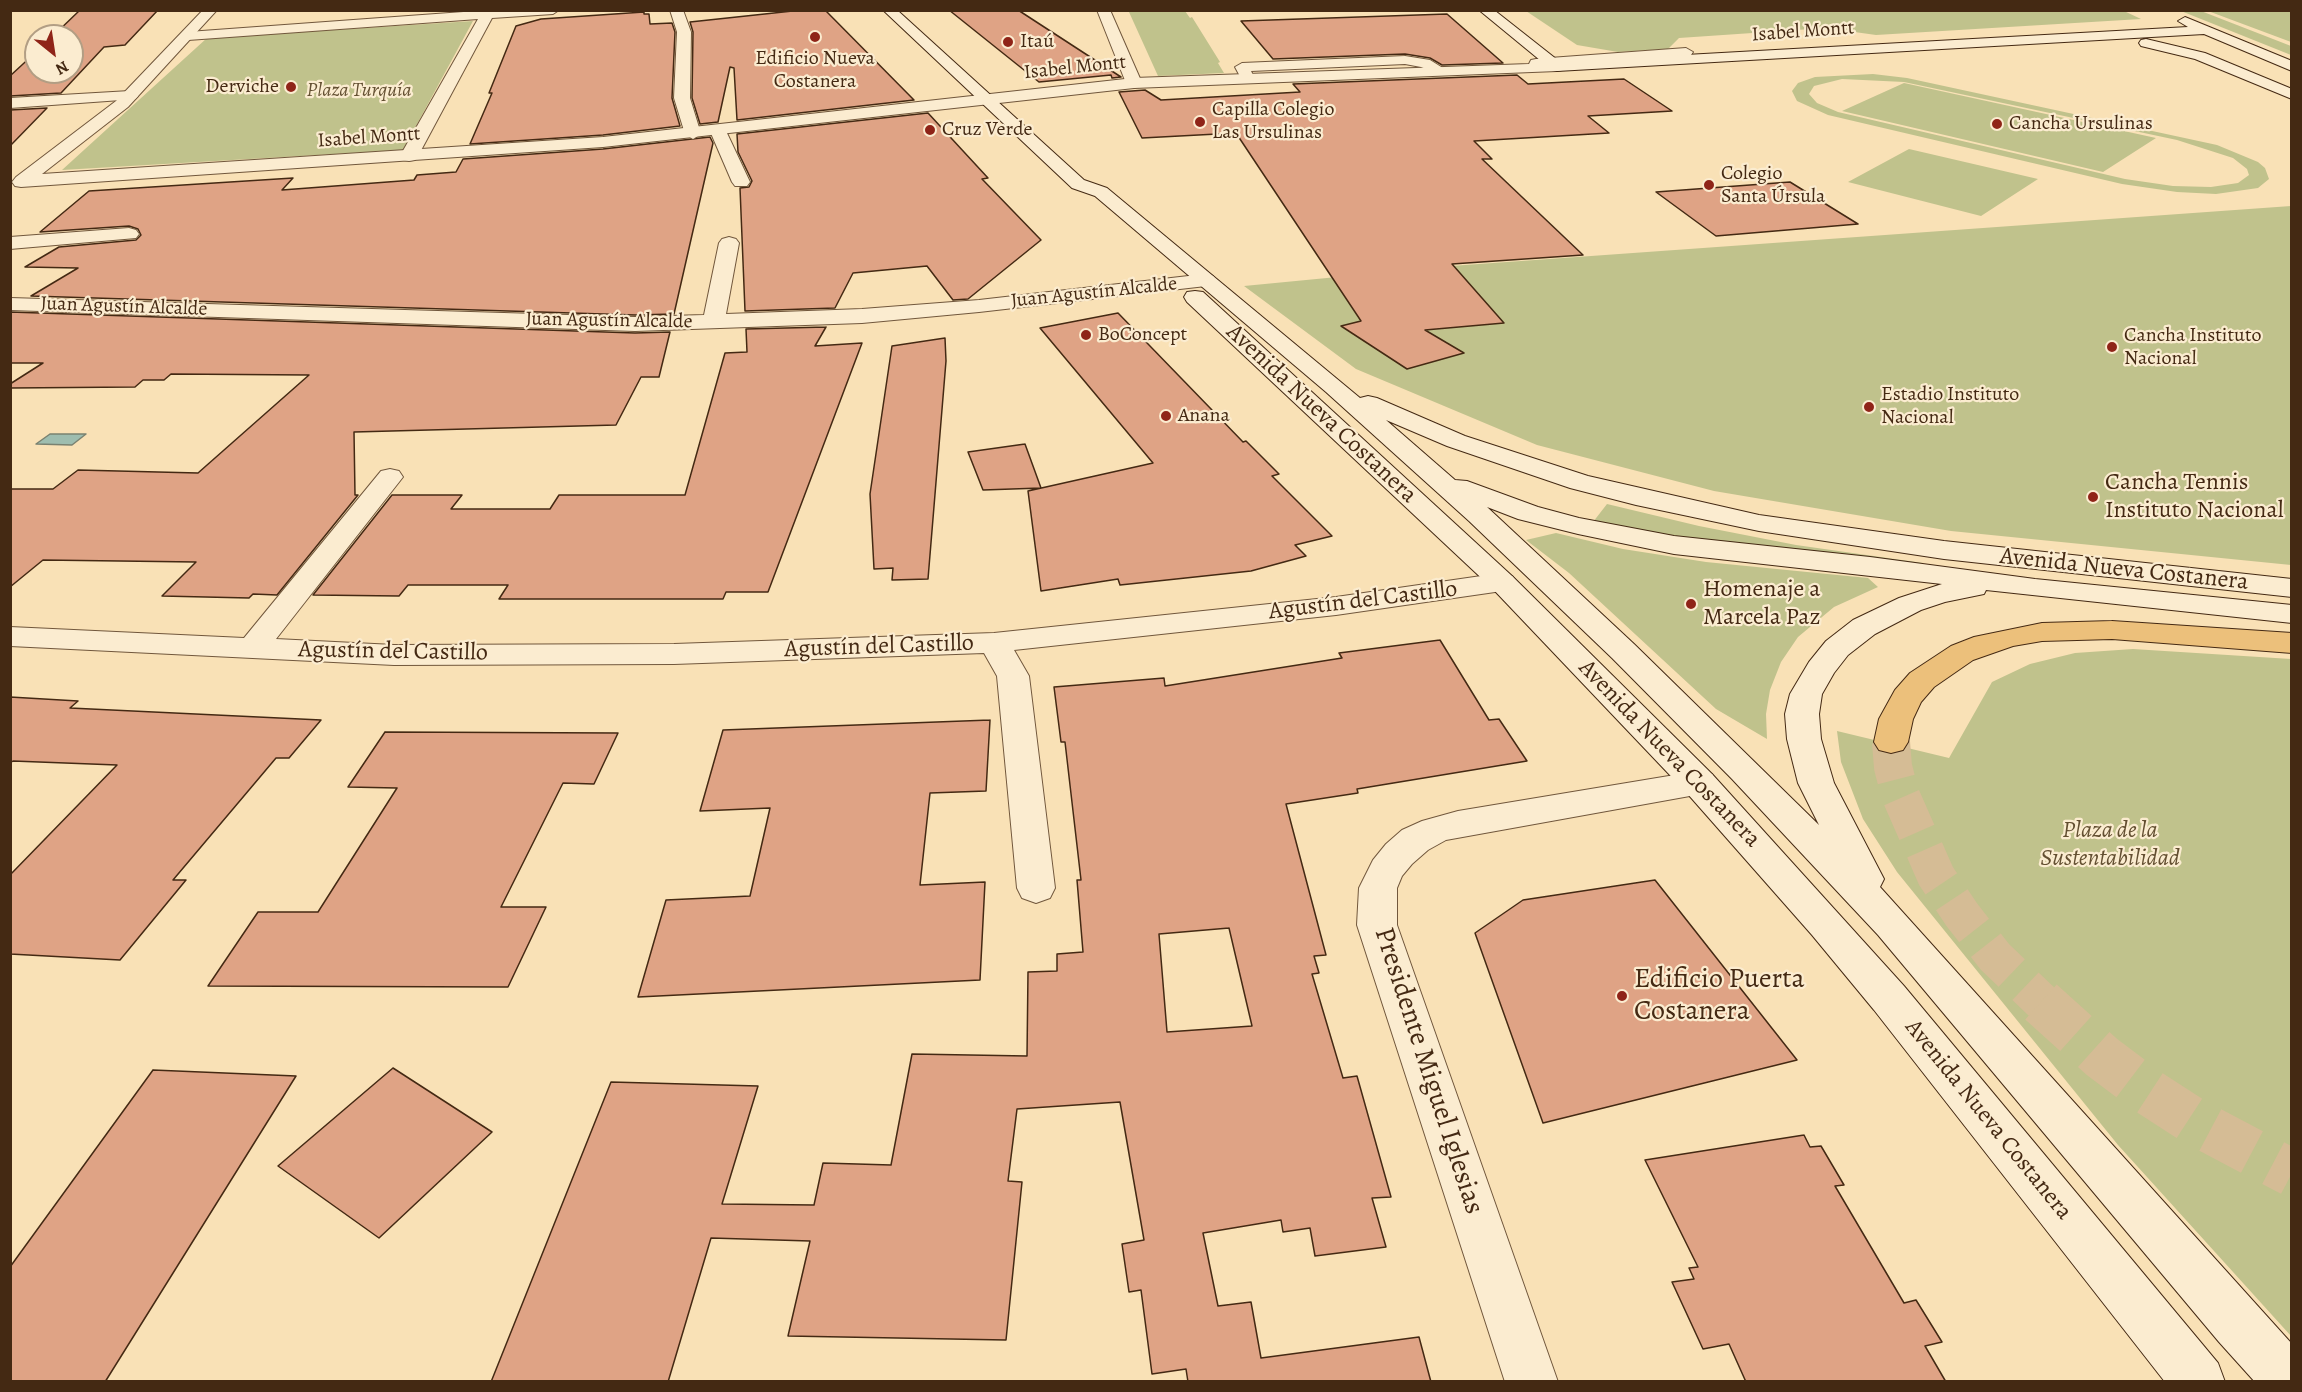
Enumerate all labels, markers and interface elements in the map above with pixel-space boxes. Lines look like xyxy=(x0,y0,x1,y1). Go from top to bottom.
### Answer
street label: Isabel Montt xyxy=(1751,16,1855,48)
north arrow xyxy=(24,24,84,84)
marker: Edificio Nueva Costanera xyxy=(808,30,822,44)
place label: Itaú xyxy=(1020,30,1054,54)
marker: Itaú xyxy=(1001,35,1015,49)
place label: Edificio Nueva Costanera xyxy=(755,47,875,94)
street label: Isabel Montt xyxy=(1023,51,1127,85)
text: N xyxy=(51,55,73,80)
place label: Derviche xyxy=(205,75,279,99)
park label: Plaza Turquía xyxy=(307,79,411,103)
marker: Derviche xyxy=(284,80,298,94)
place label: Capilla Colegio Las Ursulinas xyxy=(1212,98,1334,145)
place label: Cancha Ursulinas xyxy=(2009,112,2153,136)
marker: Capilla Colegio Las Ursulinas xyxy=(1193,115,1207,129)
marker: Cancha Ursulinas xyxy=(1990,117,2004,131)
place label: Cruz Verde xyxy=(942,118,1033,142)
street label: Isabel Montt xyxy=(317,122,421,154)
marker: Cruz Verde xyxy=(923,123,937,137)
place label: Colegio Santa Úrsula xyxy=(1721,162,1825,209)
marker: Colegio Santa Úrsula xyxy=(1702,178,1716,192)
street label: Juan Agustín Alcalde xyxy=(1010,272,1178,314)
street label: Juan Agustín Alcalde xyxy=(40,292,208,322)
street label: Juan Agustín Alcalde xyxy=(525,308,693,334)
street label: Avenida Nueva Costanera xyxy=(1220,318,1422,510)
place label: BoConcept xyxy=(1098,323,1187,347)
place label: Cancha Instituto Nacional xyxy=(2124,324,2261,371)
marker: BoConcept xyxy=(1079,328,1093,342)
marker: Cancha Instituto Nacional xyxy=(2105,340,2119,354)
place label: Estadio Instituto Nacional xyxy=(1881,383,2019,430)
marker: Estadio Instituto Nacional xyxy=(1862,400,1876,414)
place label: Anana xyxy=(1178,404,1230,428)
marker: Anana xyxy=(1159,409,1173,423)
place label: Cancha Tennis Instituto Nacional xyxy=(2105,469,2283,525)
marker: Cancha Tennis Instituto Nacional xyxy=(2086,490,2100,504)
street label: Avenida Nueva Costanera xyxy=(1998,543,2250,597)
street label: Agustín del Castillo xyxy=(1267,575,1459,627)
place label: Homenaje a Marcela Paz xyxy=(1703,576,1821,632)
marker: Homenaje a Marcela Paz xyxy=(1684,597,1698,611)
street label: Agustín del Castillo xyxy=(784,629,974,665)
street label: Agustín del Castillo xyxy=(298,636,488,668)
street label: Avenida Nueva Costanera xyxy=(1572,654,1766,854)
park label: Plaza de la Sustentabilidad xyxy=(2040,817,2180,873)
street label: Presidente Miguel Iglesias xyxy=(1366,923,1490,1219)
place label: Edificio Puerta Costanera xyxy=(1634,963,1805,1029)
marker: Edificio Puerta Costanera xyxy=(1615,989,1629,1003)
street label: Avenida Nueva Costanera xyxy=(1898,1014,2078,1226)

